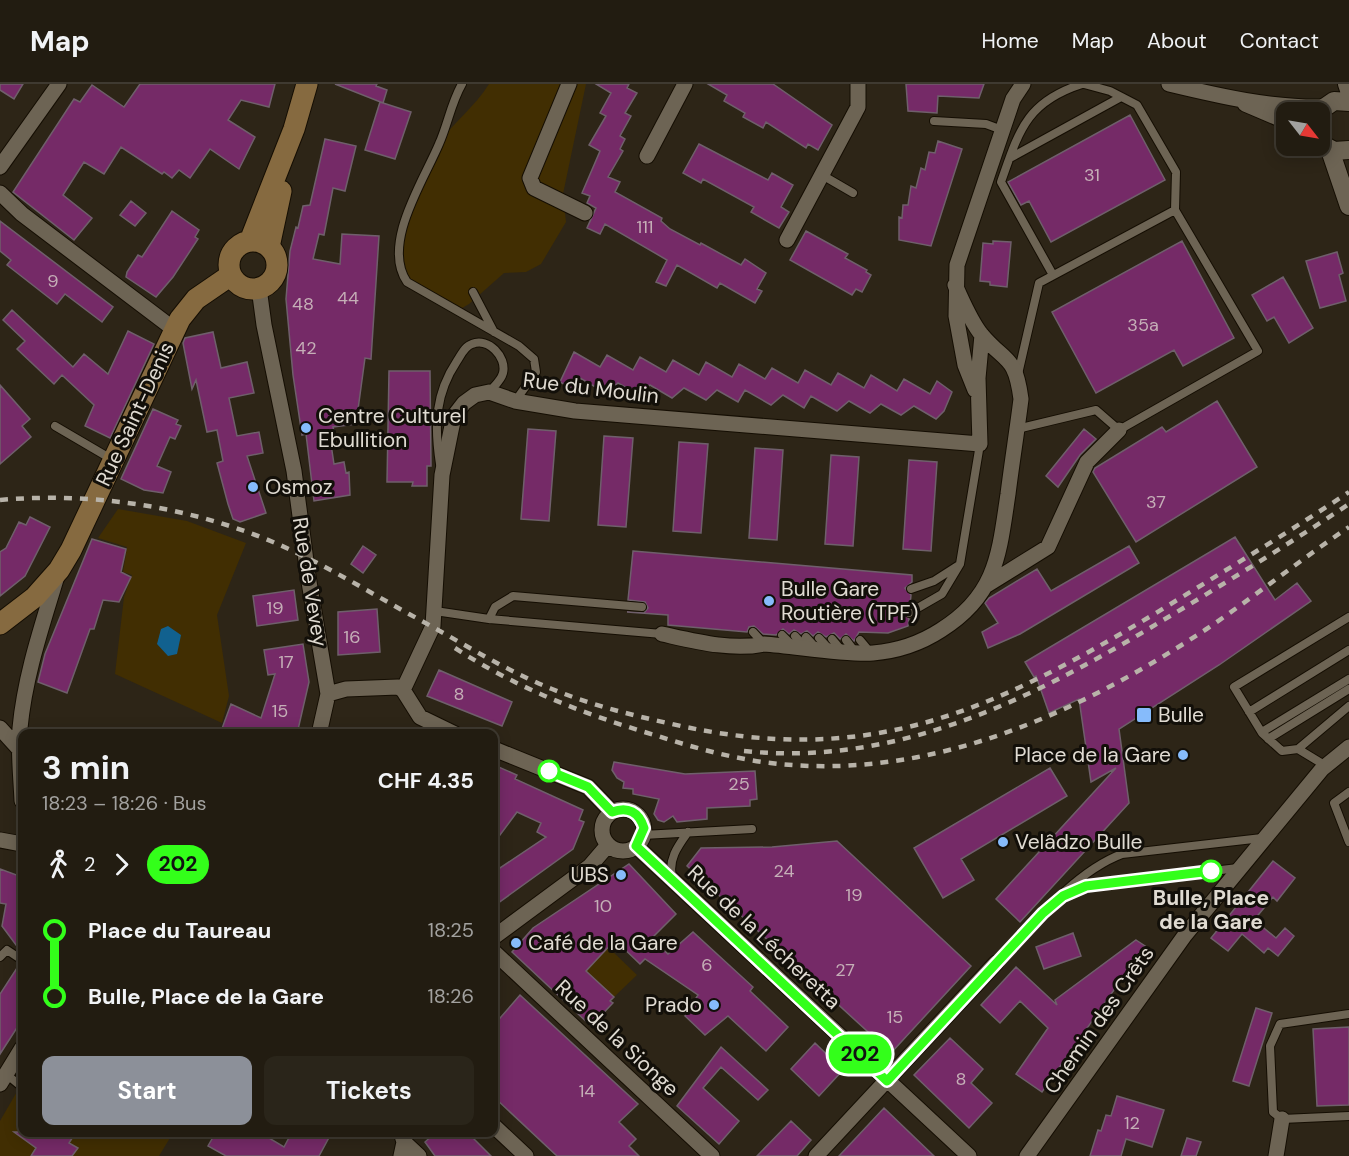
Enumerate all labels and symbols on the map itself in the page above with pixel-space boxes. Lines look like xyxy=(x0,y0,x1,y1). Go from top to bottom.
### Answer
north arrow xyxy=(1276,102,1330,156)
house number: 31 xyxy=(1084,163,1100,187)
house number: 111 xyxy=(637,215,653,239)
house number: 9 xyxy=(47,269,59,293)
house number: 44 xyxy=(337,286,359,310)
house number: 48 xyxy=(292,292,314,316)
house number: 35a xyxy=(1127,313,1159,337)
house number: 42 xyxy=(295,336,317,360)
street label: Rue Saint-Denis xyxy=(89,337,181,491)
street label: Rue du Moulin xyxy=(521,366,661,410)
place label: Centre Culturel Ebullition xyxy=(318,402,466,454)
marker: Centre Culturel Ebullition xyxy=(299,421,313,435)
place label: Osmoz xyxy=(265,473,333,501)
marker: Osmoz xyxy=(246,480,260,494)
house number: 37 xyxy=(1146,490,1166,514)
street label: Rue de Vevey xyxy=(286,515,334,649)
place label: Bulle Gare Routière (TPF) xyxy=(781,575,918,627)
marker: Bulle Gare Routière (TPF) xyxy=(762,594,776,608)
house number: 19 xyxy=(267,596,283,620)
house number: 16 xyxy=(344,625,360,649)
house number: 17 xyxy=(278,650,294,674)
house number: 8 xyxy=(454,682,464,706)
house number: 15 xyxy=(272,699,288,723)
place label: Bulle xyxy=(1158,701,1204,729)
marker: Bulle xyxy=(1135,706,1153,724)
place label: Place de la Gare xyxy=(1014,741,1171,769)
marker: Place de la Gare xyxy=(1176,748,1190,762)
unlabelled marker xyxy=(538,760,560,782)
house number: 25 xyxy=(728,772,750,796)
place label: Velâdzo Bulle xyxy=(1015,828,1143,856)
marker: Velâdzo Bulle xyxy=(996,835,1010,849)
street label: Rue de la Lécheretta xyxy=(681,859,847,1015)
house number: 24 xyxy=(774,859,795,883)
marker: Bulle, Place de la Gare xyxy=(1200,860,1222,882)
place label: UBS xyxy=(570,861,609,889)
marker: UBS xyxy=(614,868,628,882)
house number: 19 xyxy=(846,883,862,907)
place label: Bulle, Place de la Gare xyxy=(1153,884,1269,936)
house number: 10 xyxy=(594,894,612,918)
place label: Café de la Gare xyxy=(528,929,678,957)
marker: Café de la Gare xyxy=(509,936,523,950)
street label: Chemin des Crêts xyxy=(1038,941,1160,1099)
house number: 6 xyxy=(701,953,713,977)
house number: 27 xyxy=(835,958,855,982)
street label: Rue de la Sionge xyxy=(549,973,685,1103)
place label: Prado xyxy=(645,991,702,1019)
marker: Prado xyxy=(707,998,721,1012)
house number: 15 xyxy=(887,1005,903,1029)
line badge: 202 xyxy=(826,1034,894,1074)
house number: 8 xyxy=(956,1067,966,1091)
house number: 14 xyxy=(579,1079,595,1103)
house number: 12 xyxy=(1124,1111,1140,1135)

